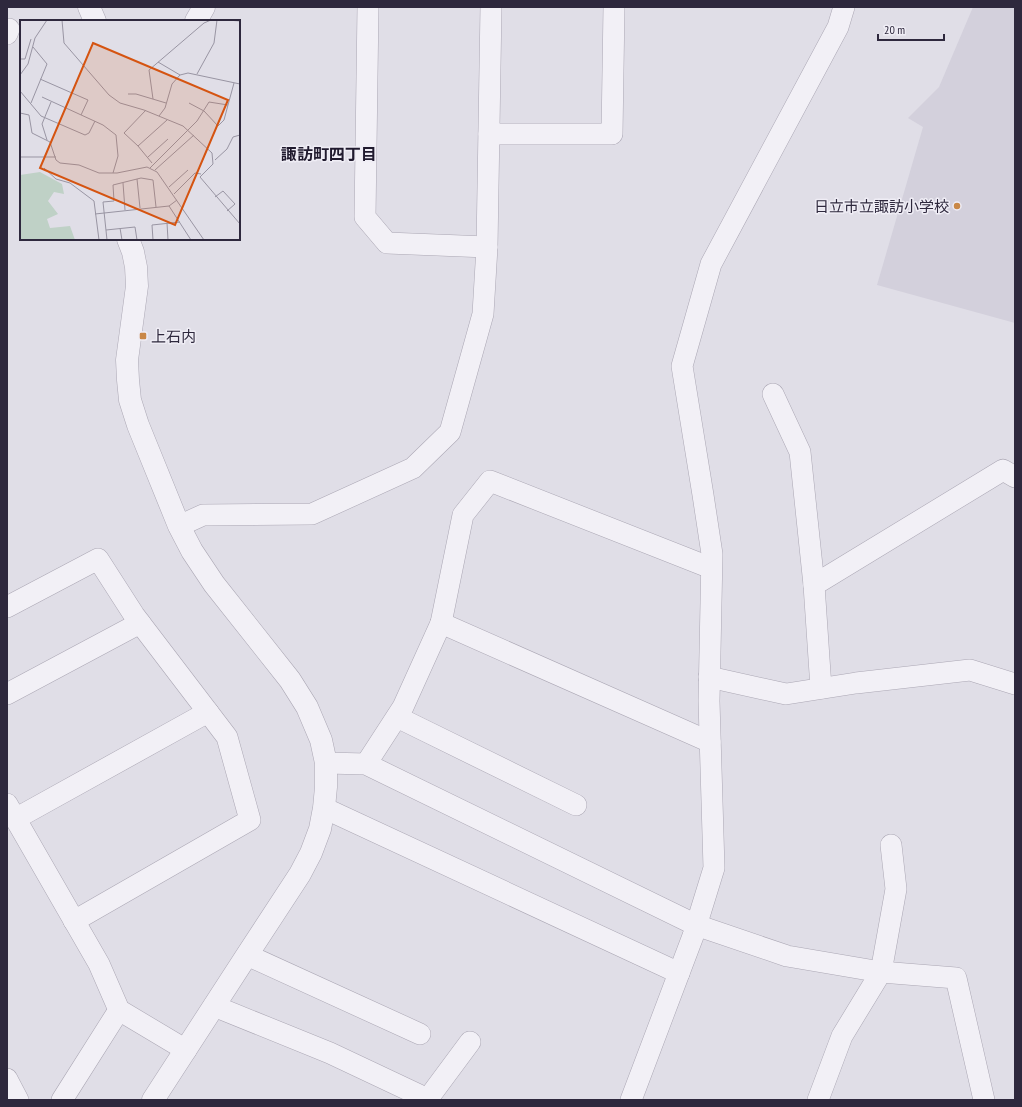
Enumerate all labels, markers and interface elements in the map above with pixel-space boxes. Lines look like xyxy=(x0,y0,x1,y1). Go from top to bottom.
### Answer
scale bar xyxy=(878,16,944,42)
inset map xyxy=(20,20,240,240)
text: 20 m xyxy=(884,22,905,37)
district label: 諏訪町四丁目 xyxy=(281,144,377,164)
place label: 日立市立諏訪小学校 xyxy=(814,197,949,216)
marker: 日立市立諏訪小学校 xyxy=(952,201,962,211)
place label: 上石内 xyxy=(151,327,196,346)
marker: 上石内 xyxy=(138,331,148,341)

